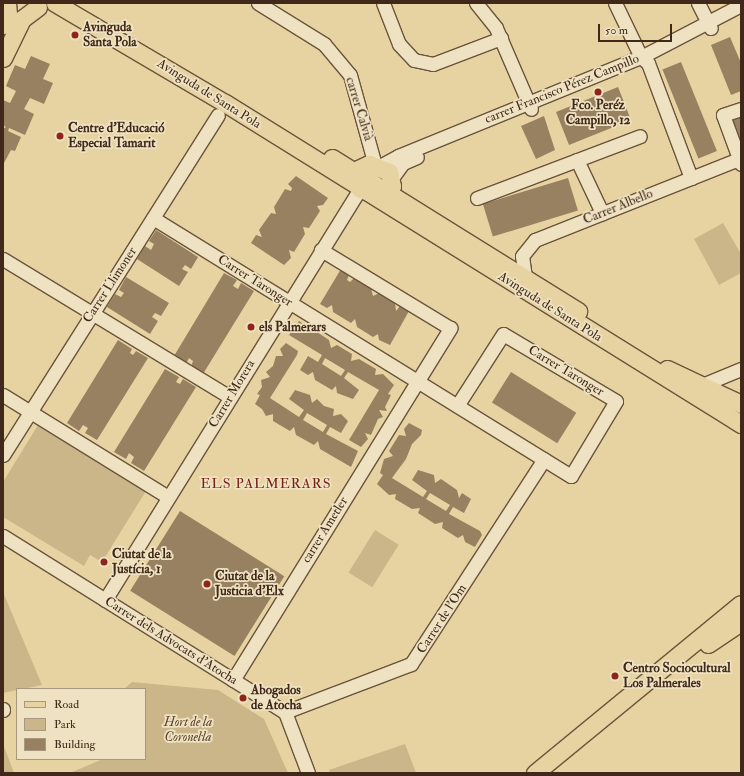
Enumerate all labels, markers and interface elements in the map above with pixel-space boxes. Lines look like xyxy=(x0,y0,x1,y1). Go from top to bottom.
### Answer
scale bar xyxy=(600,16,674,42)
place label: Avinguda Santa Pola xyxy=(83,20,137,51)
text: 50 m xyxy=(605,23,628,38)
marker: Avinguda Santa Pola xyxy=(70,30,80,40)
street label: carrer Francisco Pérez Campillo xyxy=(483,51,641,127)
street label: Avinguda de Santa Pola xyxy=(154,56,264,132)
street label: carrer Calvià xyxy=(342,75,376,143)
marker: Fco. Peréz Campillo, 12 xyxy=(593,87,603,97)
place label: Fco. Peréz Campillo, 12 xyxy=(566,98,630,129)
place label: Centre d'Educació Especial Tamarit xyxy=(68,121,164,152)
marker: Centre d'Educació Especial Tamarit xyxy=(55,131,65,141)
street label: Carrer Albello xyxy=(581,186,655,228)
street label: Carrer Llimoner xyxy=(80,244,140,326)
street label: Carrer Taronger xyxy=(215,252,295,310)
street label: Avinguda de Santa Pola xyxy=(495,269,605,345)
place label: els Palmerars xyxy=(259,319,326,335)
marker: els Palmerars xyxy=(246,322,256,332)
street label: Carrer Taronger xyxy=(525,342,607,400)
street label: Carrer Morera xyxy=(206,357,258,431)
district label: ELS PALMERARS xyxy=(200,476,332,492)
street label: carrer Ametler xyxy=(299,494,351,566)
place label: Ciutat de la Justícia, 1 xyxy=(112,547,171,578)
marker: Ciutat de la Justícia, 1 xyxy=(99,557,109,567)
place label: Ciutat de la Justicia d'Elx xyxy=(215,569,284,600)
marker: Ciutat de la Justicia d'Elx xyxy=(202,579,212,589)
street label: Carrer de l'Om xyxy=(414,581,470,657)
street label: Carrer dels Advocats d'Atocha xyxy=(102,594,240,688)
place label: Centro Sociocultural Los Palmerales xyxy=(623,661,731,692)
marker: Centro Sociocultural Los Palmerales xyxy=(610,671,620,681)
place label: Abogados de Atocha xyxy=(251,683,302,714)
legend xyxy=(16,688,146,760)
marker: Abogados de Atocha xyxy=(238,693,248,703)
text: Road xyxy=(54,697,79,712)
park label: Hort de la Coronel·la xyxy=(164,715,212,746)
text: Park xyxy=(54,717,76,732)
text: Building xyxy=(54,737,95,752)

